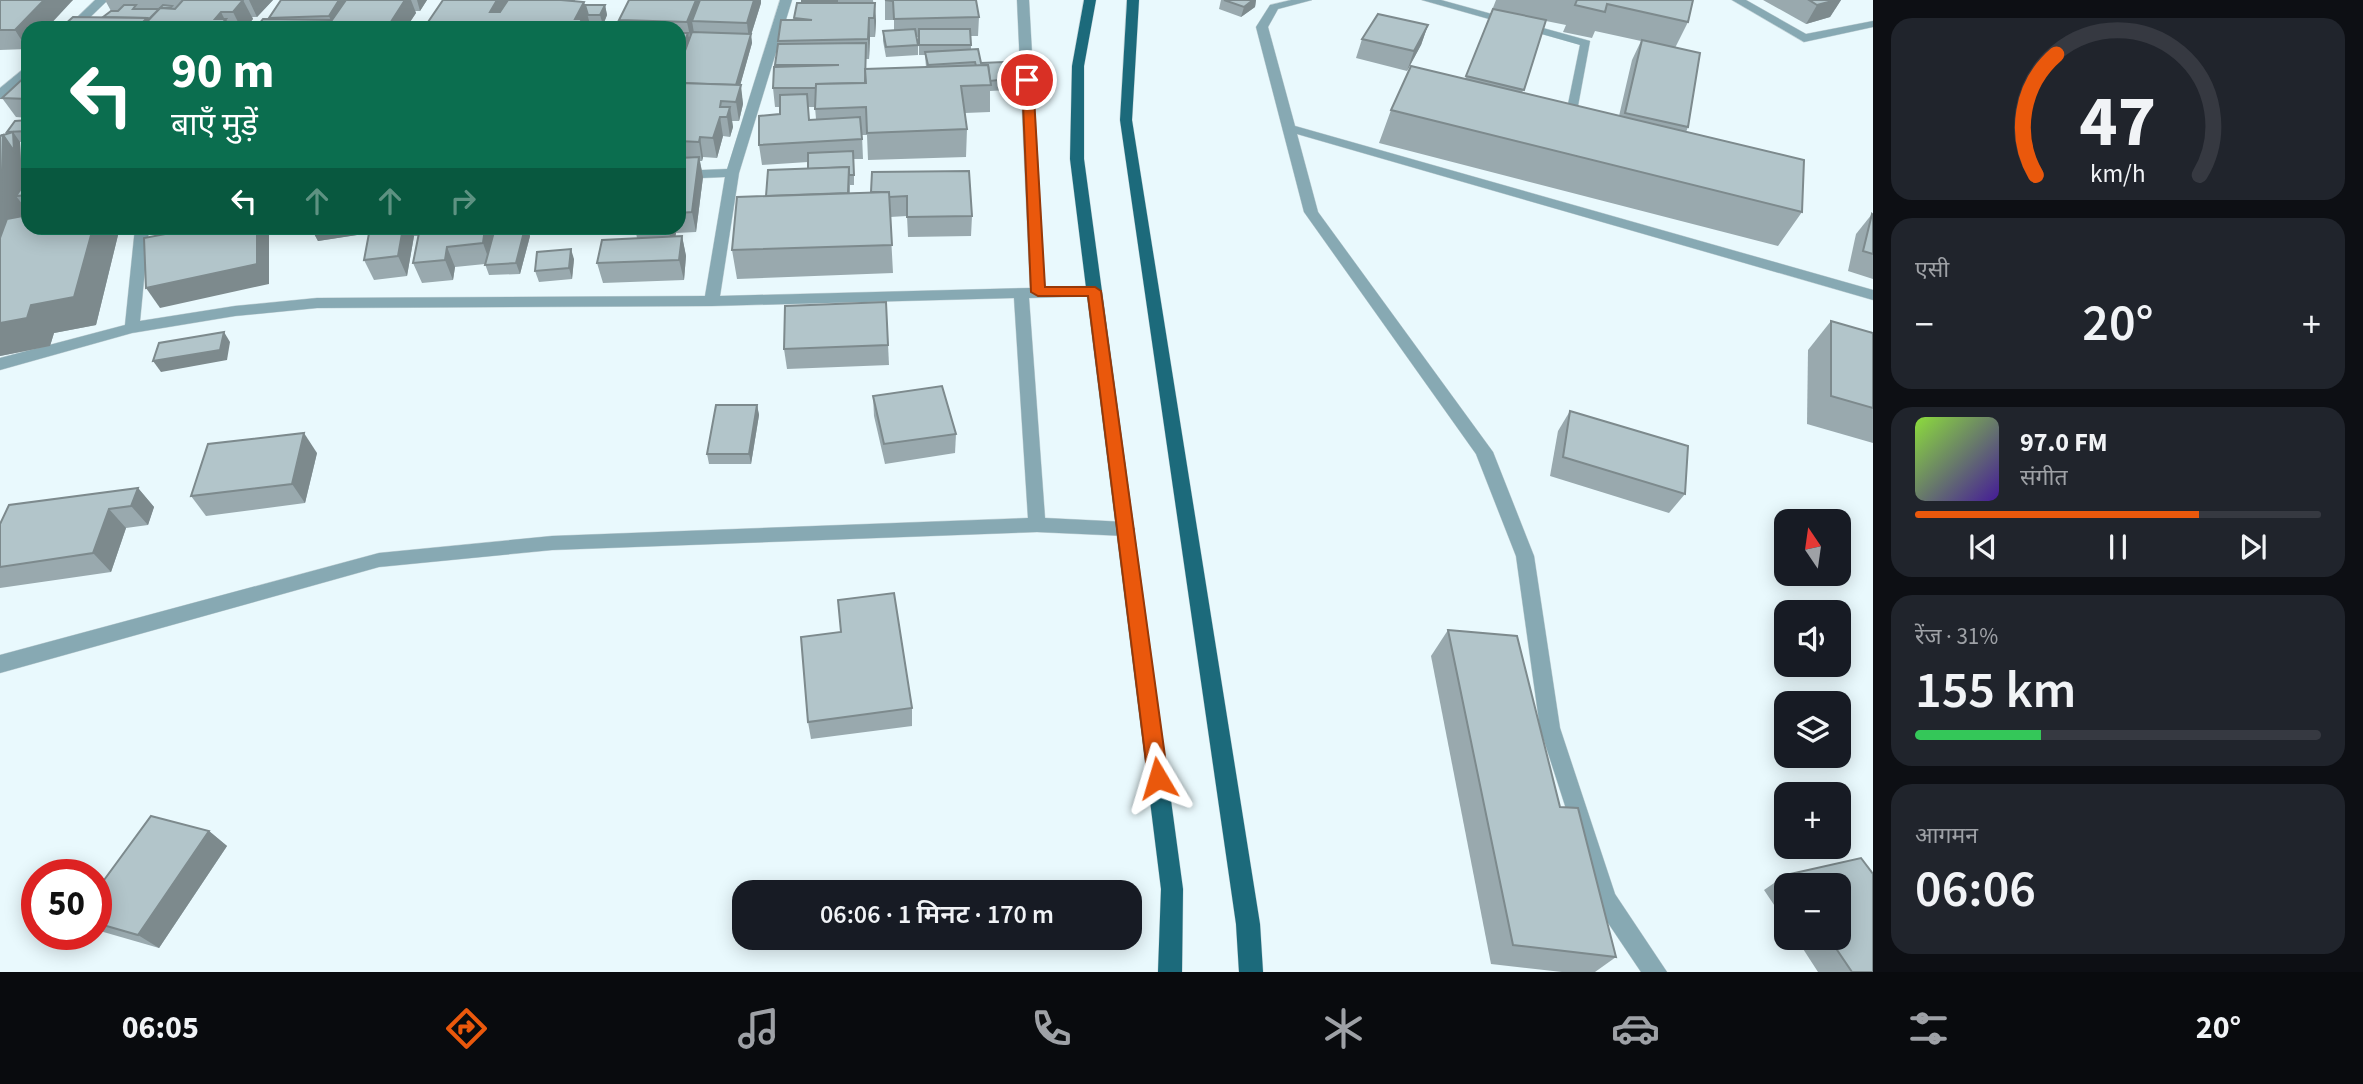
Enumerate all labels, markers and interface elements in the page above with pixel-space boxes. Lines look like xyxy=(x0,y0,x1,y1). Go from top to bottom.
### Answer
text: 90 m xyxy=(171,37,275,107)
icon: left xyxy=(56,49,147,140)
pin xyxy=(997,50,1057,110)
icon: arrive xyxy=(1008,61,1046,99)
text: 47 xyxy=(2080,70,2156,174)
text: बाएँ मुड़ें xyxy=(171,102,258,148)
text: km/h xyxy=(2090,156,2146,192)
icon: left xyxy=(225,182,263,220)
icon: ahead xyxy=(298,182,336,220)
icon: ahead xyxy=(371,182,409,220)
icon: right xyxy=(444,182,482,220)
text: एसी xyxy=(1915,253,1949,286)
text: 20° xyxy=(2082,287,2154,361)
text: − xyxy=(1915,298,1934,352)
text: + xyxy=(2302,298,2321,352)
text: 97.0 FM xyxy=(2020,424,2108,461)
text: संगीत xyxy=(2020,461,2068,494)
north arrow xyxy=(1774,509,1852,586)
map controls xyxy=(1774,509,1851,950)
icon: previous xyxy=(1964,528,2002,566)
icon: pause xyxy=(2099,528,2137,566)
icon: next xyxy=(2234,528,2272,566)
button: sound xyxy=(1774,600,1851,677)
text: रेंज · 31% xyxy=(1915,620,1998,653)
text: 155 km xyxy=(1915,654,2076,728)
button: layers xyxy=(1774,691,1851,768)
position arrow xyxy=(1121,741,1195,815)
button: + xyxy=(1774,782,1851,859)
text: आगमन xyxy=(1915,819,1978,852)
text: 06:06 xyxy=(1915,853,2036,927)
speed limit sign: 50 xyxy=(21,859,112,950)
button: − xyxy=(1774,873,1851,950)
text: 06:06 · 1 मिनट · 170 m xyxy=(820,896,1054,933)
icon: directions xyxy=(442,1004,491,1053)
icon: music xyxy=(734,1004,783,1053)
icon: phone xyxy=(1027,1004,1076,1053)
icon: climate xyxy=(1319,1004,1368,1053)
icon: car xyxy=(1611,1004,1660,1053)
icon: filters xyxy=(1904,1004,1953,1053)
text: 06:05 xyxy=(122,1005,199,1051)
text: 20° xyxy=(2196,1005,2241,1051)

